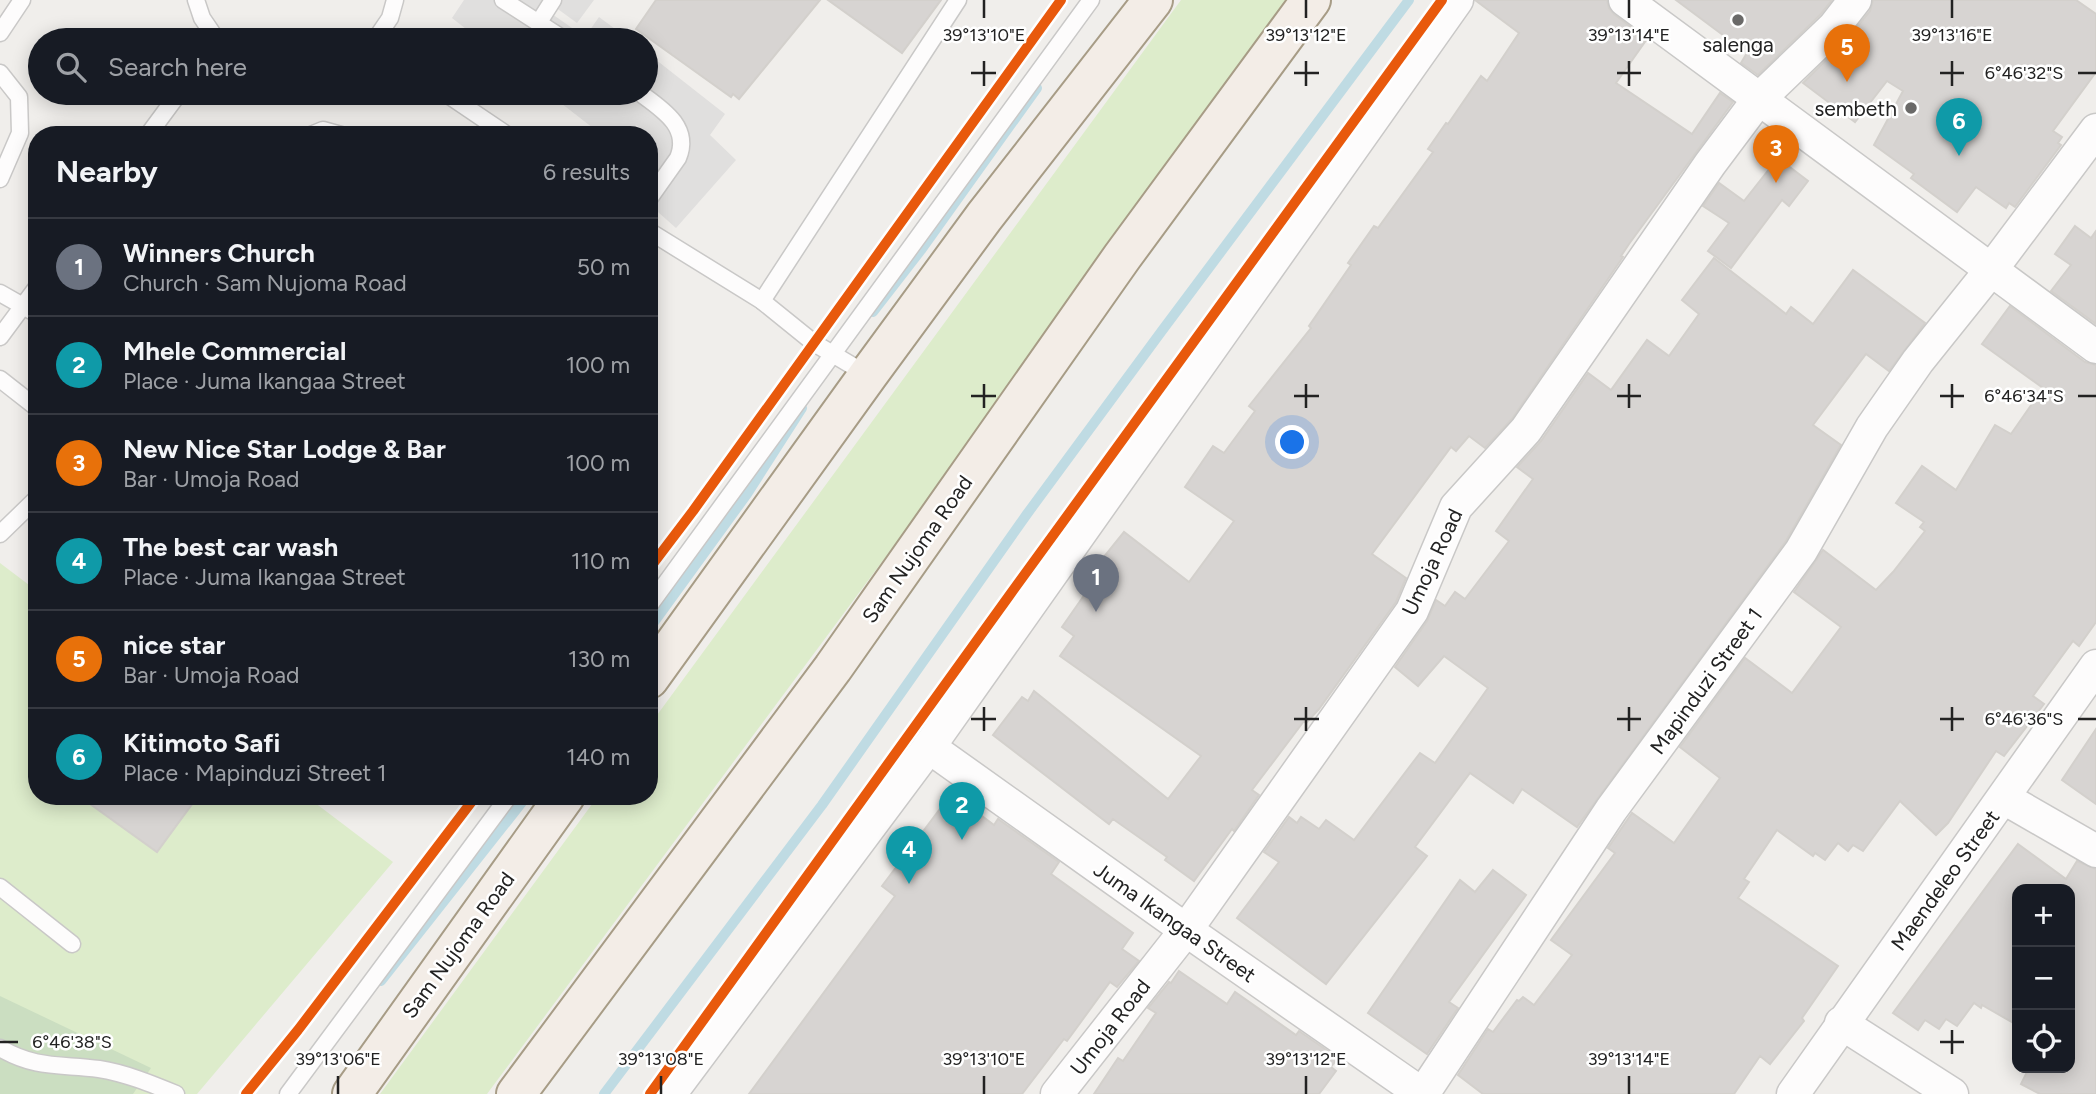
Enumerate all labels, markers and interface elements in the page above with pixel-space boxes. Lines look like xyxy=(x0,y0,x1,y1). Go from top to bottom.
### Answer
marker: salenga xyxy=(1730,12,1746,28)
text: 39°13'10"E xyxy=(943,24,1025,46)
text: 39°13'12"E xyxy=(1265,24,1347,46)
text: 39°13'14"E xyxy=(1588,24,1670,46)
pin: 5 xyxy=(1824,24,1870,82)
text: 39°13'16"E xyxy=(1911,24,1993,46)
search box xyxy=(28,28,658,105)
place label: salenga xyxy=(1702,32,1774,57)
icon: search xyxy=(52,48,90,86)
text: Search here xyxy=(108,51,247,83)
text: 6°46'32"S xyxy=(1985,62,2063,84)
place label: sembeth xyxy=(1814,96,1897,121)
pin: 6 xyxy=(1936,98,1982,156)
marker: sembeth xyxy=(1903,100,1919,116)
pin: 3 xyxy=(1753,125,1799,183)
text: Nearby xyxy=(56,153,158,190)
text: 6 results xyxy=(543,158,630,186)
text: Winners Church xyxy=(123,237,315,269)
text: 1 xyxy=(74,253,84,281)
text: 50 m xyxy=(577,253,630,281)
text: Church · Sam Nujoma Road xyxy=(123,269,407,297)
text: Mhele Commercial xyxy=(123,335,346,367)
text: 2 xyxy=(72,351,86,379)
text: 100 m xyxy=(566,351,630,379)
text: Place · Juma Ikangaa Street xyxy=(123,367,406,395)
text: 6°46'34"S xyxy=(1984,385,2064,407)
your location xyxy=(1275,425,1309,459)
text: New Nice Star Lodge & Bar xyxy=(123,433,446,465)
text: 3 xyxy=(73,449,85,477)
text: 100 m xyxy=(566,449,630,477)
text: Bar · Umoja Road xyxy=(123,465,299,493)
street label: Sam Nujoma Road xyxy=(857,470,977,628)
street label: Umoja Road xyxy=(1396,505,1468,619)
text: The best car wash xyxy=(123,531,338,563)
text: 4 xyxy=(72,547,86,575)
text: 110 m xyxy=(571,547,630,575)
pin: 1 xyxy=(1073,554,1119,612)
text: Place · Juma Ikangaa Street xyxy=(123,563,406,591)
street label: Mapinduzi Street 1 xyxy=(1645,603,1767,759)
text: nice star xyxy=(123,629,225,661)
text: 5 xyxy=(72,645,86,673)
text: 130 m xyxy=(568,645,630,673)
text: Bar · Umoja Road xyxy=(123,661,299,689)
text: 6°46'36"S xyxy=(1985,708,2063,730)
text: Kitimoto Safi xyxy=(123,727,280,759)
text: 6 xyxy=(72,743,86,771)
text: 140 m xyxy=(566,743,630,771)
text: Place · Mapinduzi Street 1 xyxy=(123,759,386,787)
pin: 2 xyxy=(939,782,985,840)
street label: Maendeleo Street xyxy=(1886,805,2004,955)
pin: 4 xyxy=(886,826,932,884)
street label: Juma Ikangaa Street xyxy=(1089,857,1261,987)
street label: Sam Nujoma Road xyxy=(397,867,519,1023)
map controls xyxy=(2012,884,2075,1073)
button: + xyxy=(2012,884,2075,947)
button: − xyxy=(2012,947,2075,1010)
street label: Umoja Road xyxy=(1065,974,1155,1080)
button: locate xyxy=(2012,1010,2075,1073)
text: 6°46'38"S xyxy=(32,1031,112,1053)
text: 39°13'06"E xyxy=(295,1048,381,1070)
text: 39°13'08"E xyxy=(618,1048,704,1070)
text: 39°13'10"E xyxy=(943,1048,1025,1070)
text: 39°13'12"E xyxy=(1265,1048,1347,1070)
text: 39°13'14"E xyxy=(1588,1048,1670,1070)

